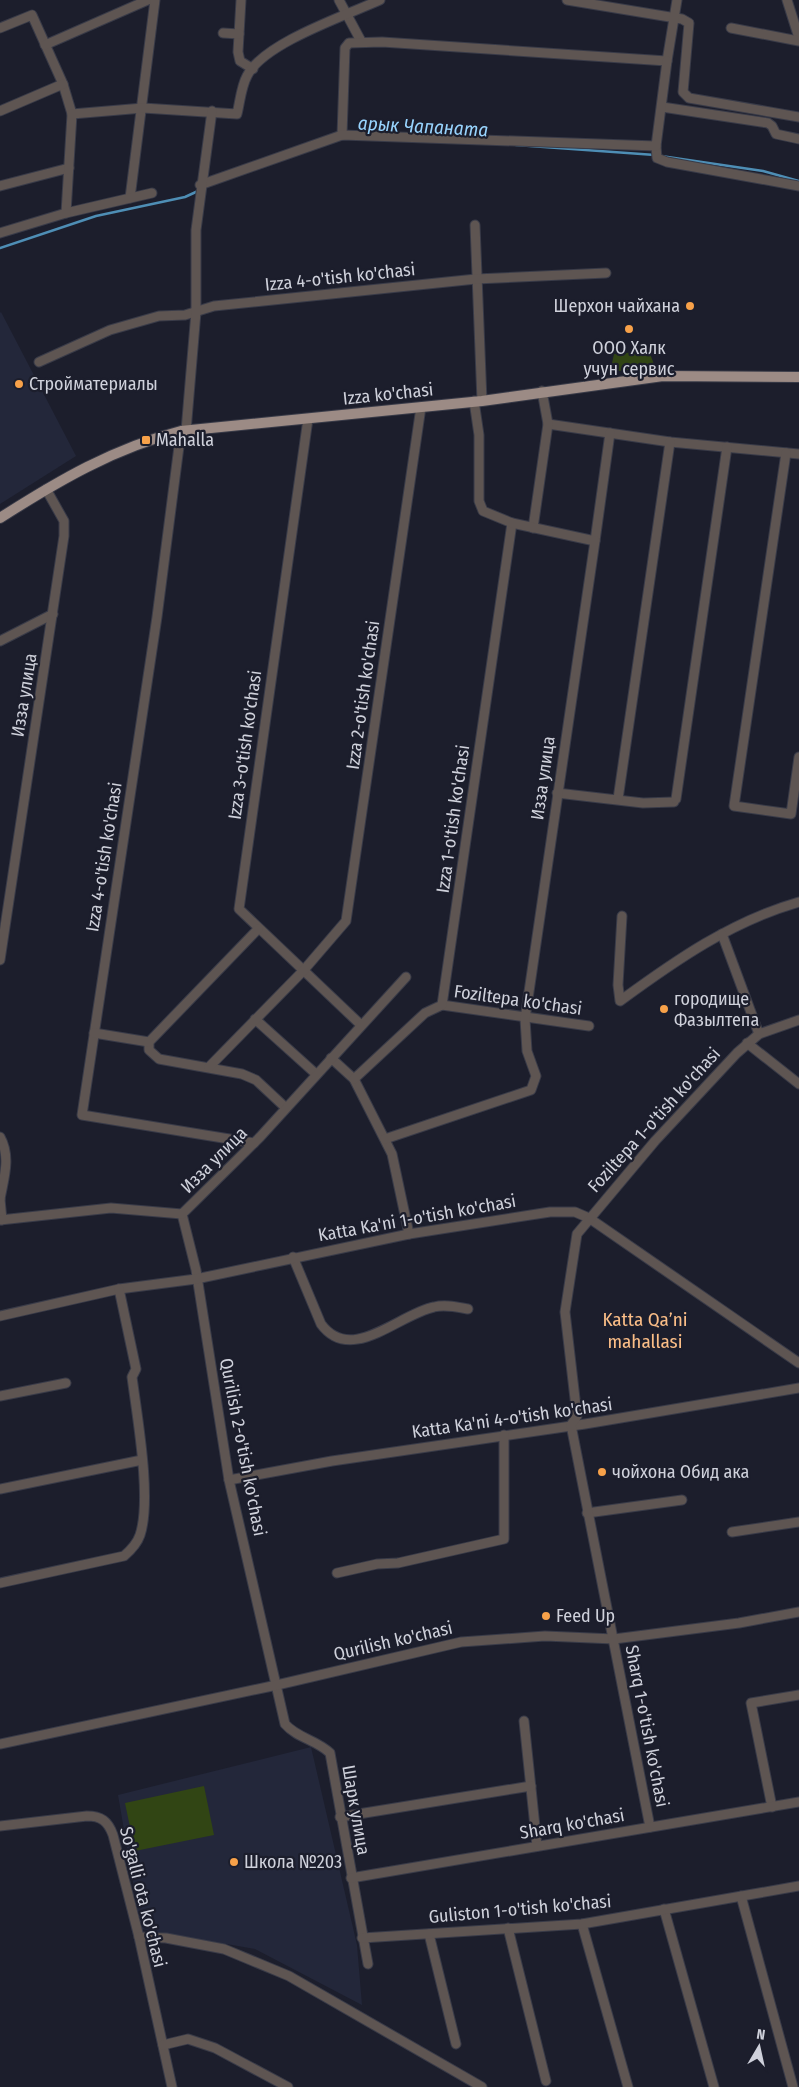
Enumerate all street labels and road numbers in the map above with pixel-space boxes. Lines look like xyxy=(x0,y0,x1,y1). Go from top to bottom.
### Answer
street label: Izza 4-o'tish ko'chasi xyxy=(264,258,416,296)
street label: Izza ko'chasi xyxy=(342,378,434,410)
street label: Izza 2-o'tish ko'chasi xyxy=(342,619,384,771)
street label: Изза улица xyxy=(7,651,42,738)
street label: Izza 3-o'tish ko'chasi xyxy=(224,669,266,821)
street label: Изза улица xyxy=(526,734,560,821)
street label: Izza 1-o'tish ko'chasi xyxy=(432,743,474,895)
street label: Izza 4-o'tish ko'chasi xyxy=(81,781,127,933)
street label: Foziltepa ko'chasi xyxy=(453,980,583,1020)
street label: Foziltepa 1-o'tish ko'chasi xyxy=(583,1043,725,1197)
street label: Изза улица xyxy=(176,1122,252,1198)
street label: Katta Ka'ni 1-o'tish ko'chasi xyxy=(316,1190,518,1246)
street label: Qurilish 2-o'tish ko'chasi xyxy=(215,1356,271,1538)
street label: Katta Ka'ni 4-o'tish ko'chasi xyxy=(410,1393,614,1443)
street label: Qurilish ko'chasi xyxy=(331,1617,455,1665)
street label: Sharq 1-o'tish ko'chasi xyxy=(621,1643,673,1809)
street label: Шарк улица xyxy=(337,1763,375,1857)
street label: Sharq ko'chasi xyxy=(518,1804,626,1844)
street label: So'galli ota ko'chasi xyxy=(115,1824,171,1970)
street label: Guliston 1-o'tish ko'chasi xyxy=(428,1890,612,1928)

